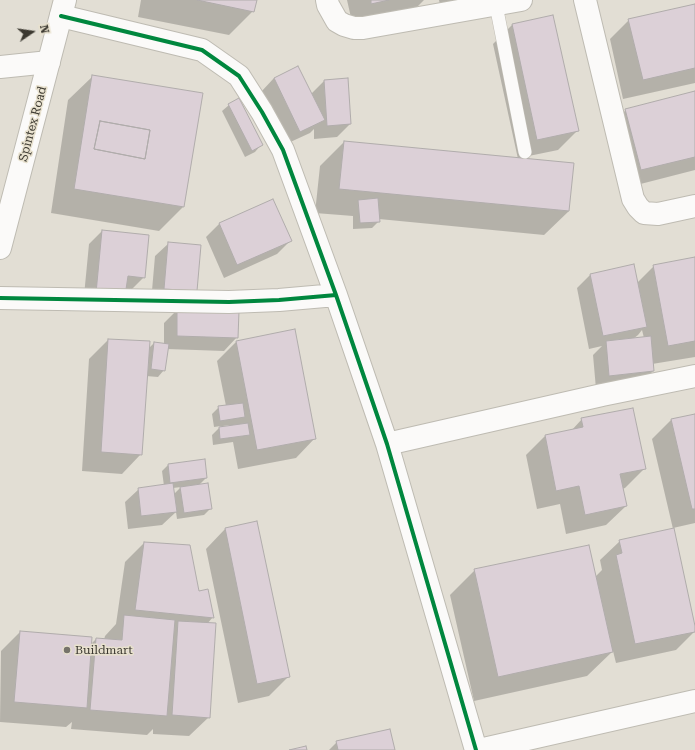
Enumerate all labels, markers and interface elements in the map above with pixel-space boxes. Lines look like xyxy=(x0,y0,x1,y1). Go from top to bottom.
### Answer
north arrow xyxy=(12,12,52,52)
text: N xyxy=(37,24,51,35)
street label: Spintex Road xyxy=(16,85,50,163)
place label: Buildmart xyxy=(75,643,133,657)
marker: Buildmart xyxy=(62,645,72,655)

